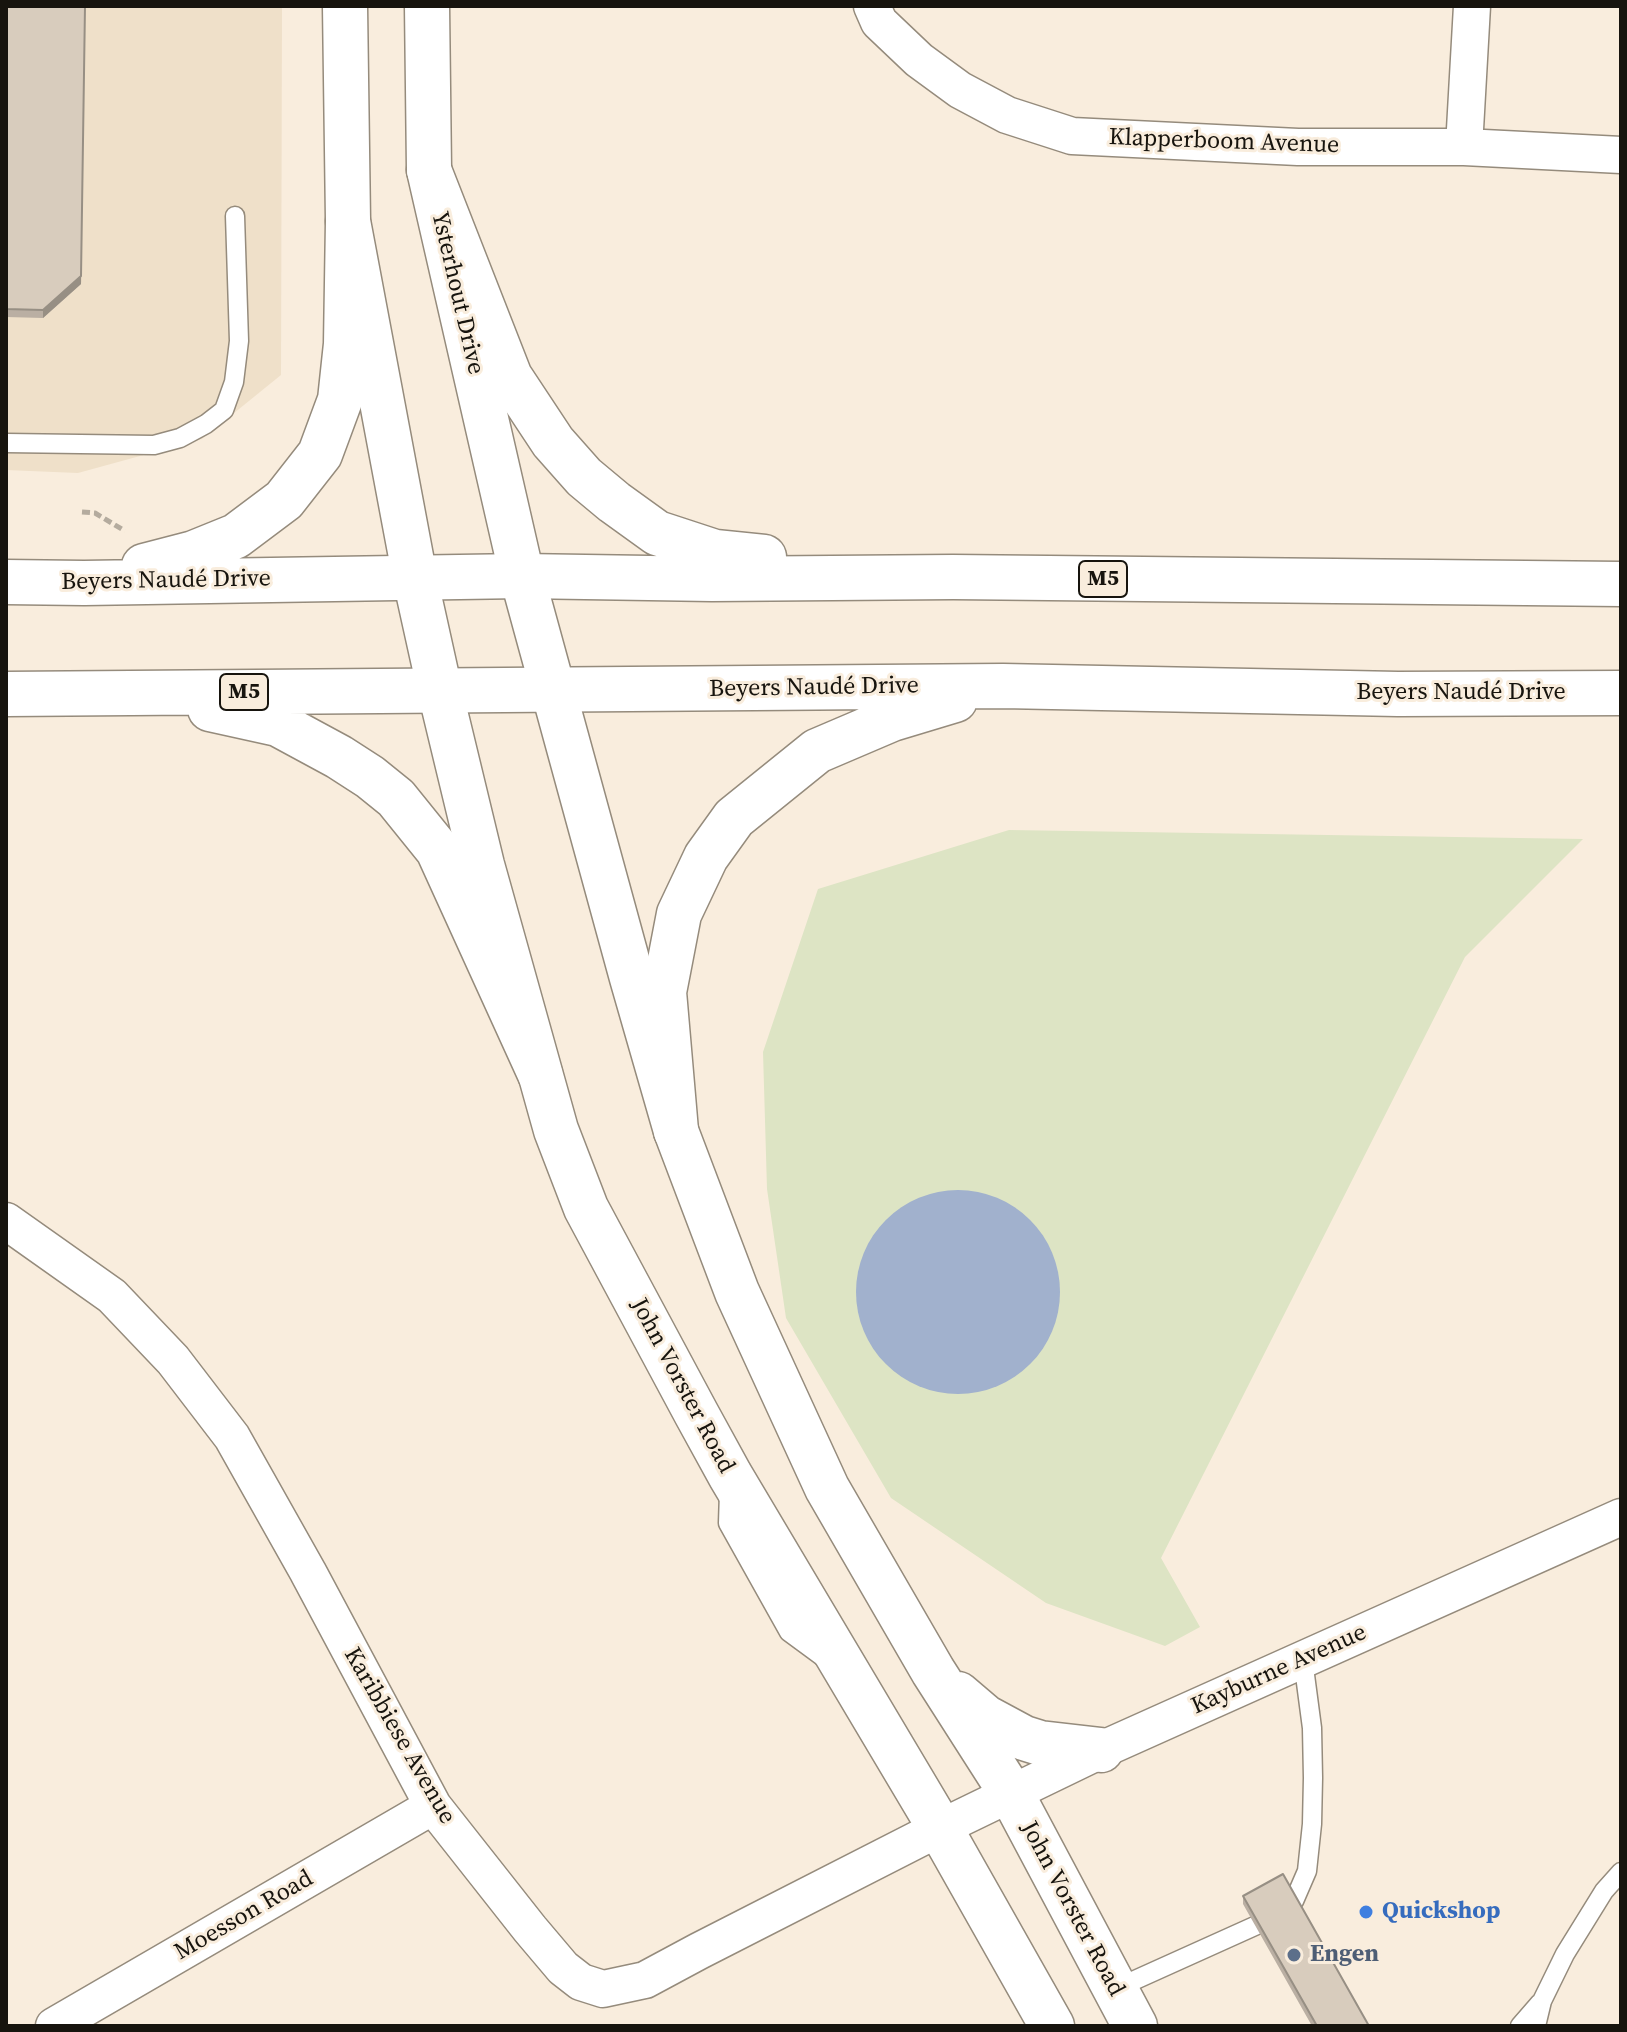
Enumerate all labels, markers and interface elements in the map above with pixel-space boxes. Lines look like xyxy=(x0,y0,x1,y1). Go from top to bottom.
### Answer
street label: Klapperboom Avenue xyxy=(1108,124,1340,160)
street label: Ysterhout Drive xyxy=(424,209,490,377)
road number: M5 xyxy=(1079,561,1127,597)
street label: Beyers Naudé Drive xyxy=(61,565,271,597)
street label: Beyers Naudé Drive xyxy=(709,672,919,704)
road number: M5 xyxy=(220,674,268,710)
street label: Beyers Naudé Drive xyxy=(1356,679,1566,707)
street label: John Vorster Road xyxy=(624,1294,740,1478)
street label: Kayburne Avenue xyxy=(1187,1619,1371,1721)
street label: Karibbiese Avenue xyxy=(337,1643,461,1829)
street label: John Vorster Road xyxy=(1014,1817,1130,2001)
street label: Moesson Road xyxy=(170,1865,318,1967)
place label: Quickshop xyxy=(1382,1898,1500,1926)
marker: Quickshop xyxy=(1357,1903,1375,1921)
place label: Engen xyxy=(1310,1941,1379,1969)
marker: Engen xyxy=(1285,1946,1303,1964)

